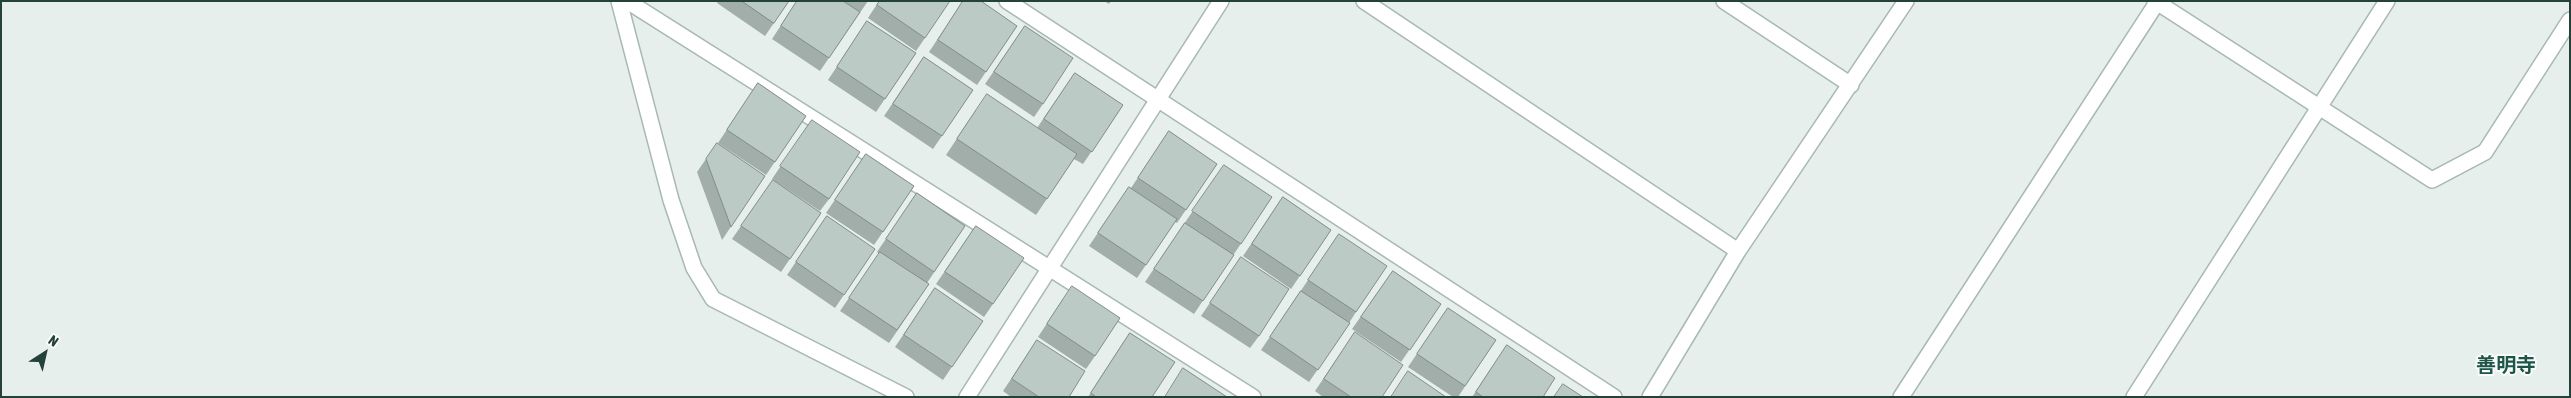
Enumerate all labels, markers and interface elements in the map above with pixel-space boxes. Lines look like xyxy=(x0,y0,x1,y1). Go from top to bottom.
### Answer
north arrow xyxy=(20,328,70,378)
text: N xyxy=(46,332,62,350)
district label: 善明寺 xyxy=(2476,354,2536,378)

